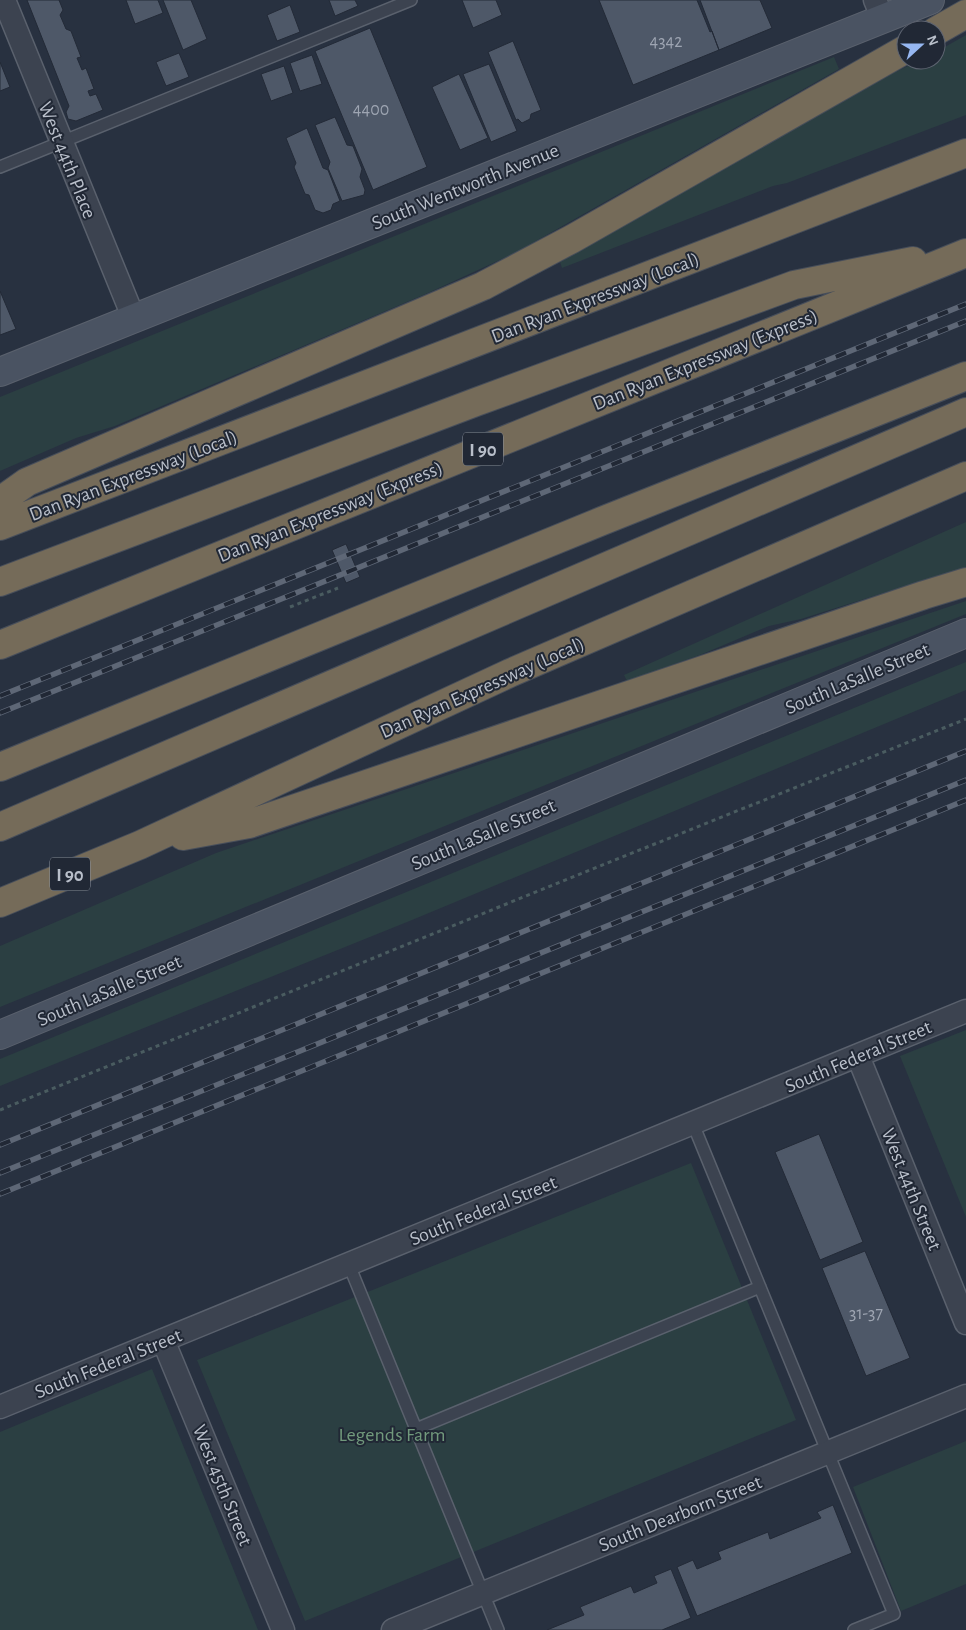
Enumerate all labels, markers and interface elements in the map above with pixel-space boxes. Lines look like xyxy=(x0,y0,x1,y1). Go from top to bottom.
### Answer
north arrow xyxy=(896,20,946,70)
house number: 4342 xyxy=(650,33,682,51)
text: N xyxy=(924,34,940,48)
street label: West 44th Place xyxy=(35,99,100,222)
house number: 4400 xyxy=(353,101,389,119)
street label: South Wentworth Avenue xyxy=(369,140,562,234)
street label: Dan Ryan Expressway (Local) xyxy=(488,249,702,347)
street label: Dan Ryan Expressway (Express) xyxy=(590,306,821,414)
street label: Dan Ryan Expressway (Local) xyxy=(26,427,240,525)
road number: I 90 xyxy=(463,432,503,466)
street label: Dan Ryan Expressway (Express) xyxy=(215,458,446,566)
street label: Dan Ryan Expressway (Local) xyxy=(377,634,588,742)
street label: South LaSalle Street xyxy=(782,639,933,718)
street label: South LaSalle Street xyxy=(408,795,559,874)
road number: I 90 xyxy=(50,858,90,891)
street label: South LaSalle Street xyxy=(34,951,185,1030)
street label: South Federal Street xyxy=(782,1017,935,1097)
street label: West 44th Street xyxy=(878,1126,945,1254)
street label: South Federal Street xyxy=(407,1172,560,1250)
house number: 31-37 xyxy=(849,1305,883,1323)
street label: South Federal Street xyxy=(32,1325,185,1403)
street label: West 45th Street xyxy=(189,1422,256,1549)
park label: Legends Farm xyxy=(339,1425,446,1445)
street label: South Dearborn Street xyxy=(596,1472,765,1556)

